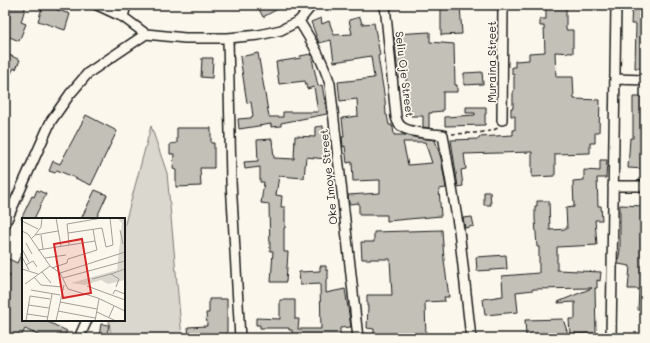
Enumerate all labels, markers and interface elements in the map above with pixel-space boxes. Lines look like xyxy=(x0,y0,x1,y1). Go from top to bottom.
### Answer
street label: Muraina Street xyxy=(484,21,499,103)
street label: Seliu Oje Street xyxy=(392,30,418,118)
street label: Oke Imoye Street xyxy=(316,128,340,226)
inset map xyxy=(22,218,125,321)

